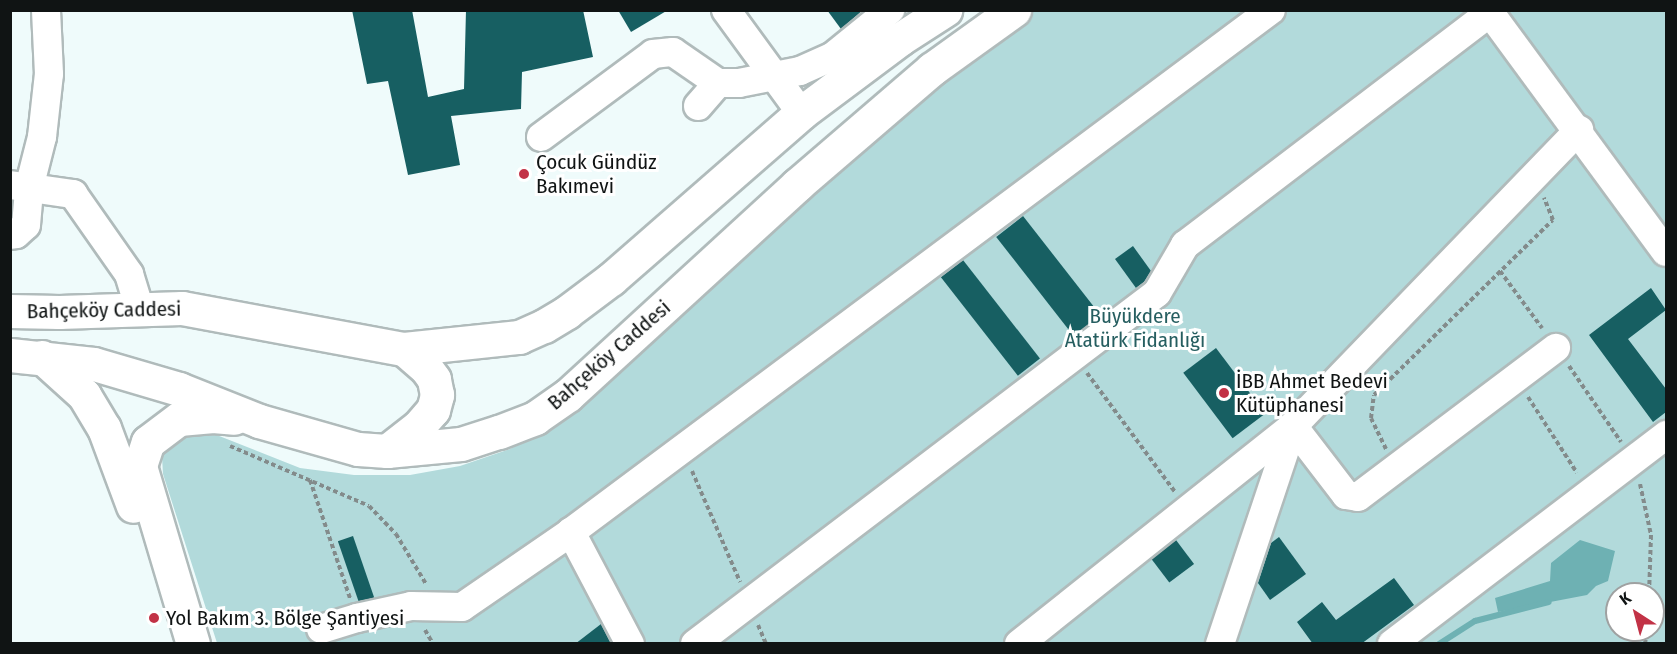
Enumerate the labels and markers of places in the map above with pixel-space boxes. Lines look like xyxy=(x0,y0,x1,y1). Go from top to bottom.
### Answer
place label: Çocuk Gündüz Bakımevi xyxy=(536,149,656,199)
marker: Çocuk Gündüz Bakımevi xyxy=(517,167,531,181)
place label: İBB Ahmet Bedevi Kütüphanesi xyxy=(1236,368,1388,418)
marker: İBB Ahmet Bedevi Kütüphanesi xyxy=(1217,386,1231,400)
place label: Yol Bakım 3. Bölge Şantiyesi xyxy=(166,605,404,631)
marker: Yol Bakım 3. Bölge Şantiyesi xyxy=(147,611,161,625)

